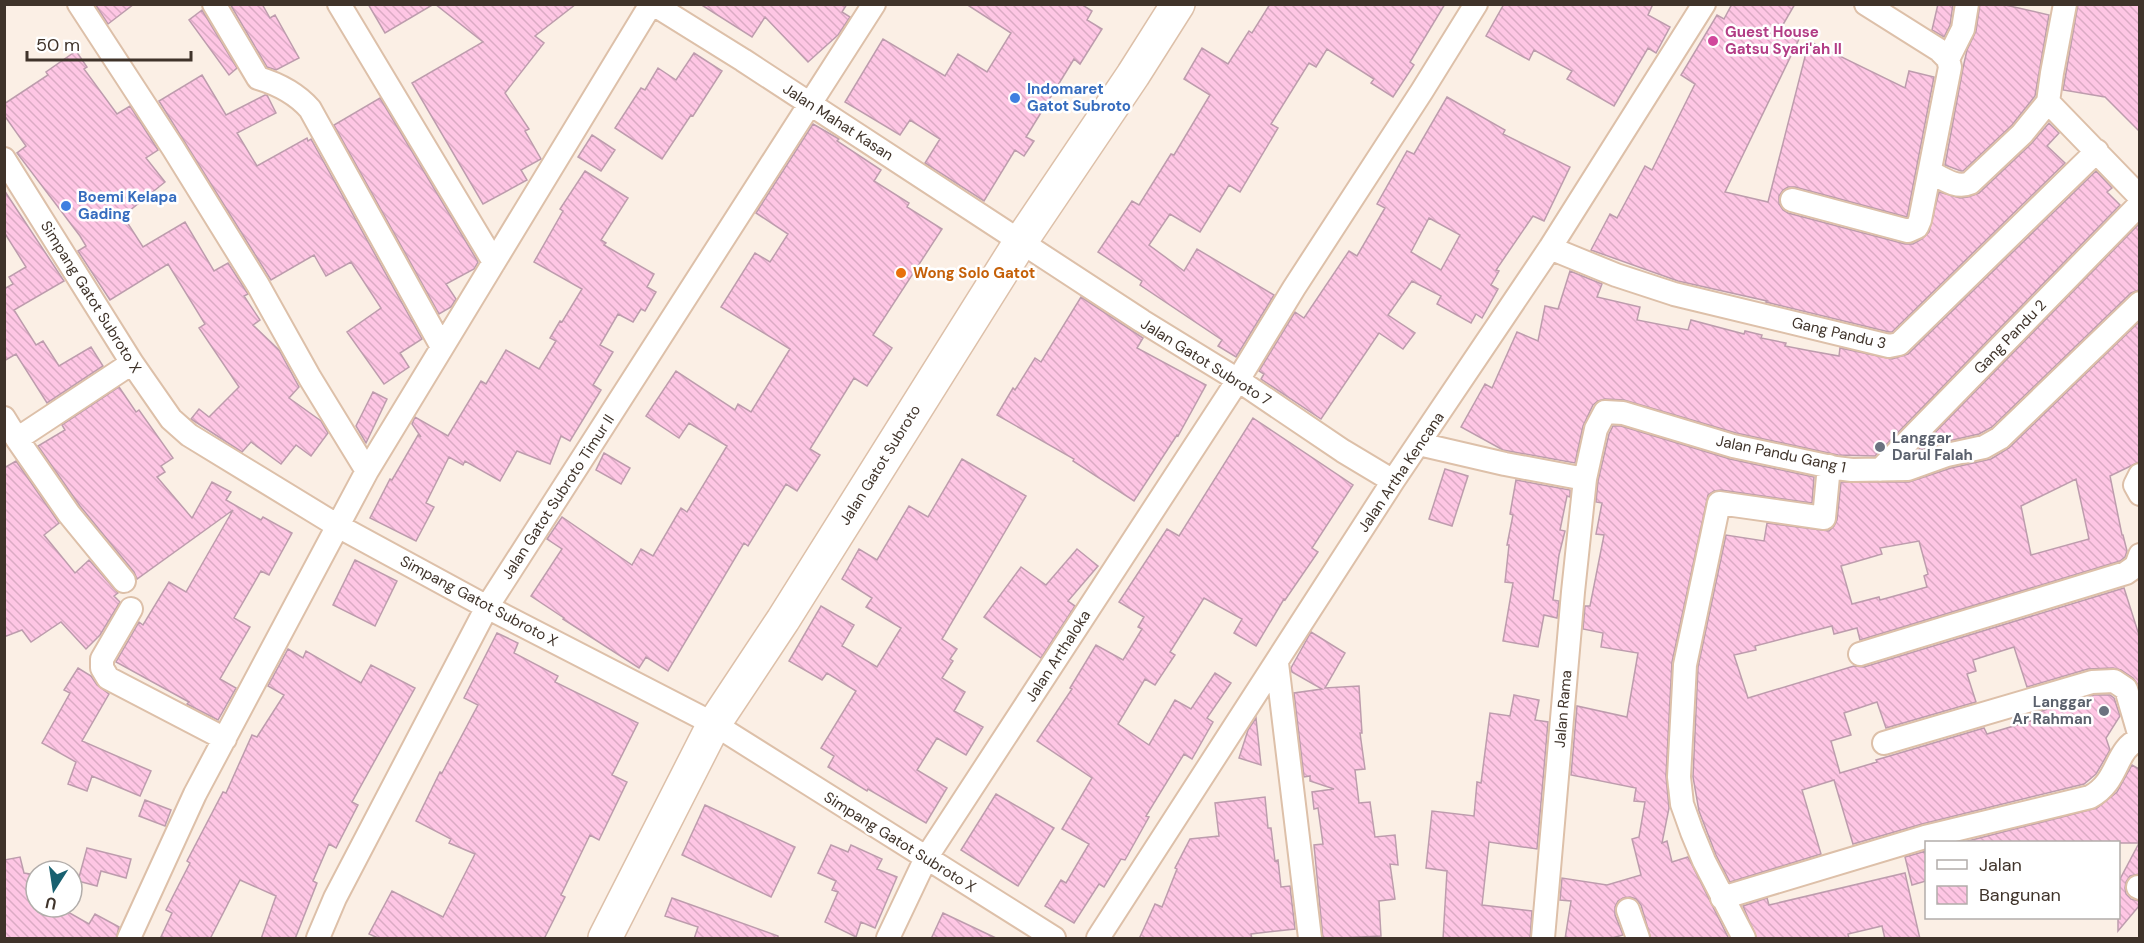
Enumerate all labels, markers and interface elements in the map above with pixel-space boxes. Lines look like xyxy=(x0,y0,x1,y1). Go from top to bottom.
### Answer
place label: Guest House Gatsu Syari'ah II xyxy=(1725,22,1842,59)
scale bar xyxy=(27,24,190,62)
text: 50 m xyxy=(36,33,80,57)
marker: Guest House Gatsu Syari'ah II xyxy=(1706,34,1720,48)
street label: Jalan Mahat Kasan xyxy=(779,79,897,165)
place label: Indomaret Gatot Subroto xyxy=(1027,79,1131,116)
marker: Indomaret Gatot Subroto xyxy=(1008,91,1022,105)
place label: Boemi Kelapa Gading xyxy=(78,187,177,224)
marker: Boemi Kelapa Gading xyxy=(59,199,73,213)
street label: Simpang Gatot Subroto X xyxy=(36,217,146,377)
place label: Wong Solo Gatot xyxy=(913,263,1035,283)
marker: Wong Solo Gatot xyxy=(894,266,908,280)
street label: Gang Pandu 2 xyxy=(1969,295,2051,379)
street label: Gang Pandu 3 xyxy=(1790,312,1888,354)
street label: Jalan Gatot Subroto 7 xyxy=(1137,314,1275,410)
street label: Jalan Gatot Subroto xyxy=(835,401,925,529)
street label: Jalan Artha Kencana xyxy=(1353,408,1449,536)
street label: Jalan Gatot Subroto Timur II xyxy=(497,411,619,583)
place label: Langgar Darul Falah xyxy=(1892,428,1973,465)
street label: Jalan Pandu Gang 1 xyxy=(1714,430,1848,478)
marker: Langgar Darul Falah xyxy=(1873,440,1887,454)
street label: Simpang Gatot Subroto X xyxy=(397,551,561,651)
street label: Jalan Arthaloka xyxy=(1021,606,1095,706)
street label: Jalan Rama xyxy=(1550,669,1576,749)
place label: Langgar Ar Rahman xyxy=(2012,692,2092,729)
marker: Langgar Ar Rahman xyxy=(2097,704,2111,718)
street label: Simpang Gatot Subroto X xyxy=(820,787,980,897)
legend xyxy=(1925,841,2120,919)
text: Jalan xyxy=(1979,853,2022,877)
north arrow xyxy=(24,859,84,919)
text: Bangunan xyxy=(1979,883,2061,907)
text: U xyxy=(43,892,59,915)

